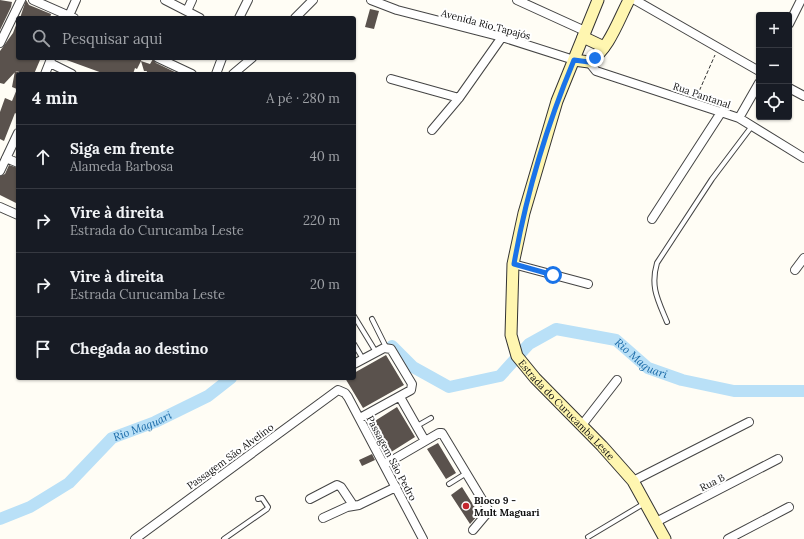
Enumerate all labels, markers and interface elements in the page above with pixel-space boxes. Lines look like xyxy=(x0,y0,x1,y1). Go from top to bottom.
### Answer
street label: Avenida Rio Tapajós xyxy=(439,6,532,43)
map controls xyxy=(756,12,792,120)
button: + xyxy=(756,12,792,48)
search box xyxy=(16,16,356,60)
icon: search xyxy=(30,27,52,49)
text: Pesquisar aqui xyxy=(62,29,162,48)
button: − xyxy=(756,48,792,84)
route end xyxy=(586,49,604,67)
street label: Rua Pantanal xyxy=(671,80,733,112)
button: locate xyxy=(756,84,792,120)
text: 4 min xyxy=(32,87,78,109)
text: A pé · 280 m xyxy=(266,90,340,107)
text: Siga em frente xyxy=(70,139,174,158)
icon: ahead xyxy=(32,146,54,168)
text: 40 m xyxy=(310,148,340,165)
text: Alameda Barbosa xyxy=(70,158,173,175)
text: Vire à direita xyxy=(70,203,164,222)
icon: right xyxy=(32,210,54,232)
text: 220 m xyxy=(303,212,340,229)
text: Estrada do Curucamba Leste xyxy=(70,222,244,239)
route start xyxy=(544,266,562,284)
text: Vire à direita xyxy=(70,267,164,286)
icon: right xyxy=(32,274,54,296)
text: 20 m xyxy=(310,276,340,293)
text: Estrada Curucamba Leste xyxy=(70,286,225,303)
water label: Rio Maguari xyxy=(612,335,670,382)
icon: arrive xyxy=(32,338,54,360)
text: Chegada ao destino xyxy=(70,339,208,358)
street label: Estrada do Curucamba Leste xyxy=(516,357,618,463)
water label: Rio Maguari xyxy=(111,408,174,444)
street label: Passagem São Pedro xyxy=(364,413,420,503)
street label: Passagem São Alvelino xyxy=(184,420,276,492)
street label: Rua B xyxy=(698,471,727,494)
place label: Bloco 9 - Mult Maguari xyxy=(474,494,540,519)
marker: Bloco 9 - Mult Maguari xyxy=(461,501,471,511)

